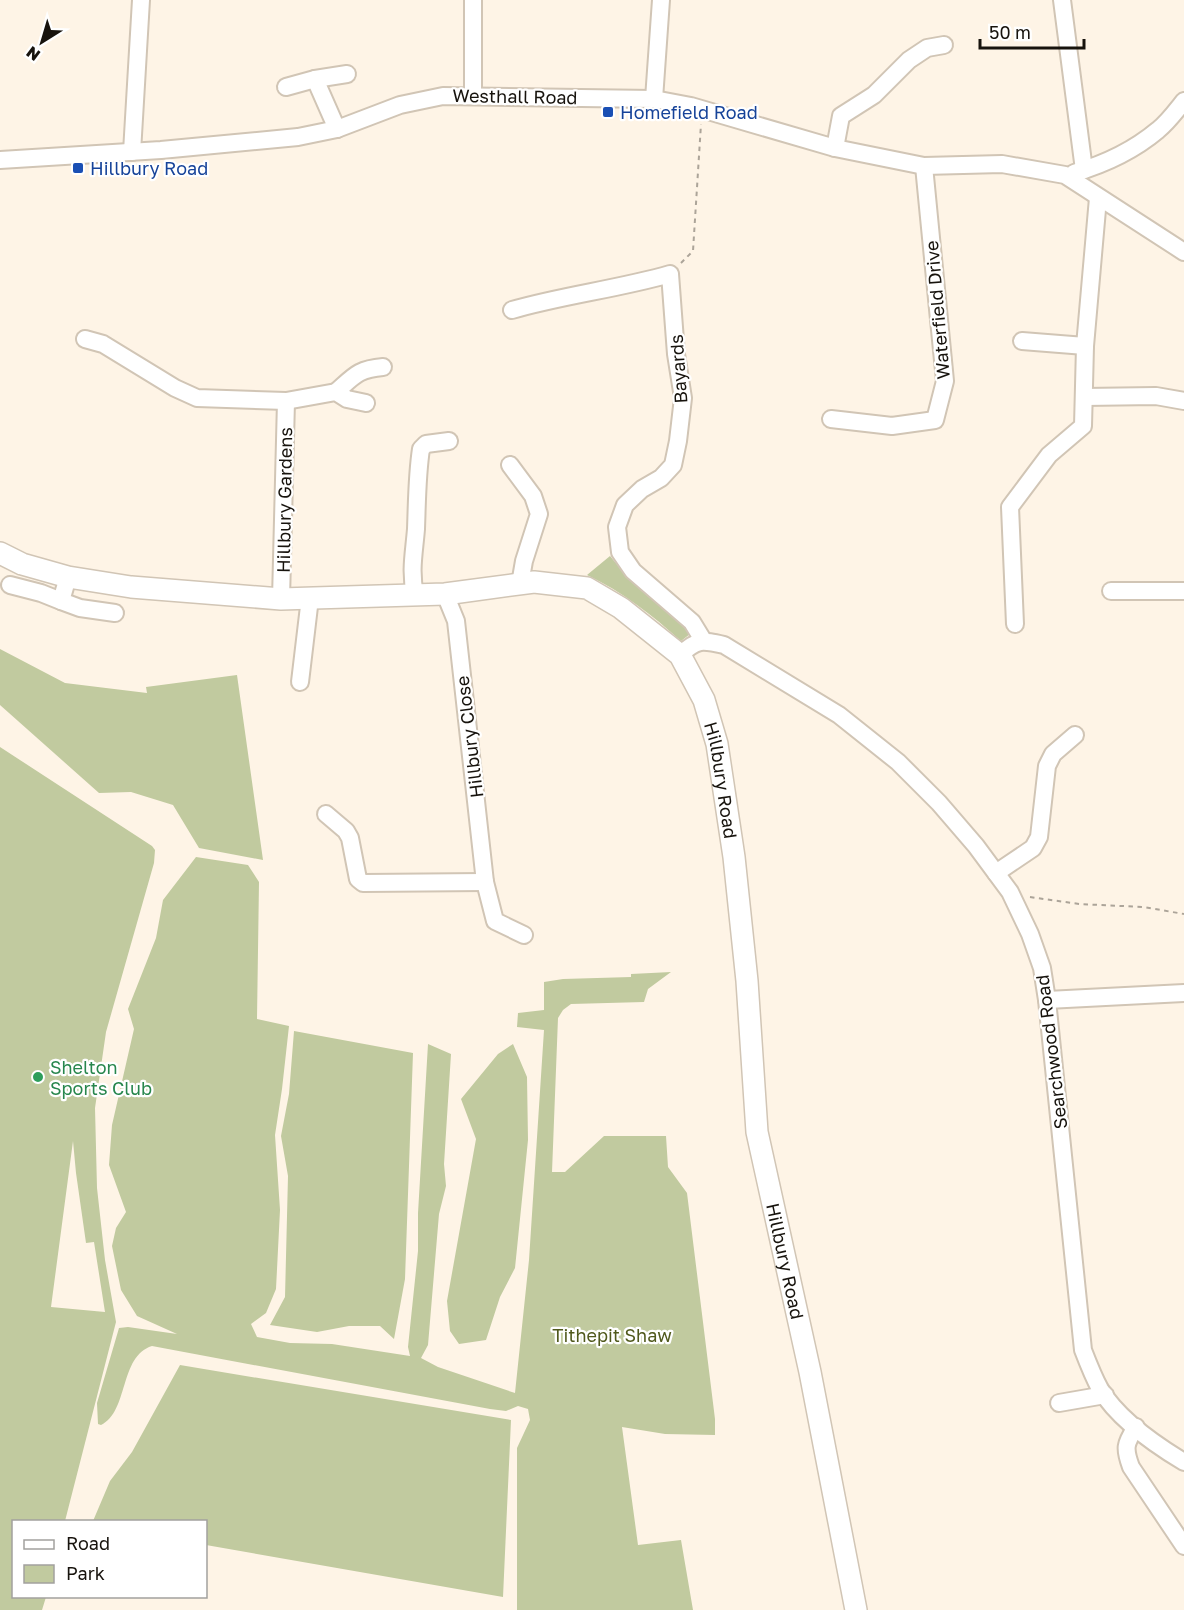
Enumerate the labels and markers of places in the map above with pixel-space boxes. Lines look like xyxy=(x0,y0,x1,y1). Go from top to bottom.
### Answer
place label: Homefield Road xyxy=(620,101,758,123)
marker: Homefield Road xyxy=(601,105,615,119)
place label: Hillbury Road xyxy=(90,157,208,179)
marker: Hillbury Road xyxy=(71,161,85,175)
place label: Shelton Sports Club xyxy=(50,1056,152,1099)
marker: Shelton Sports Club xyxy=(31,1070,45,1084)

